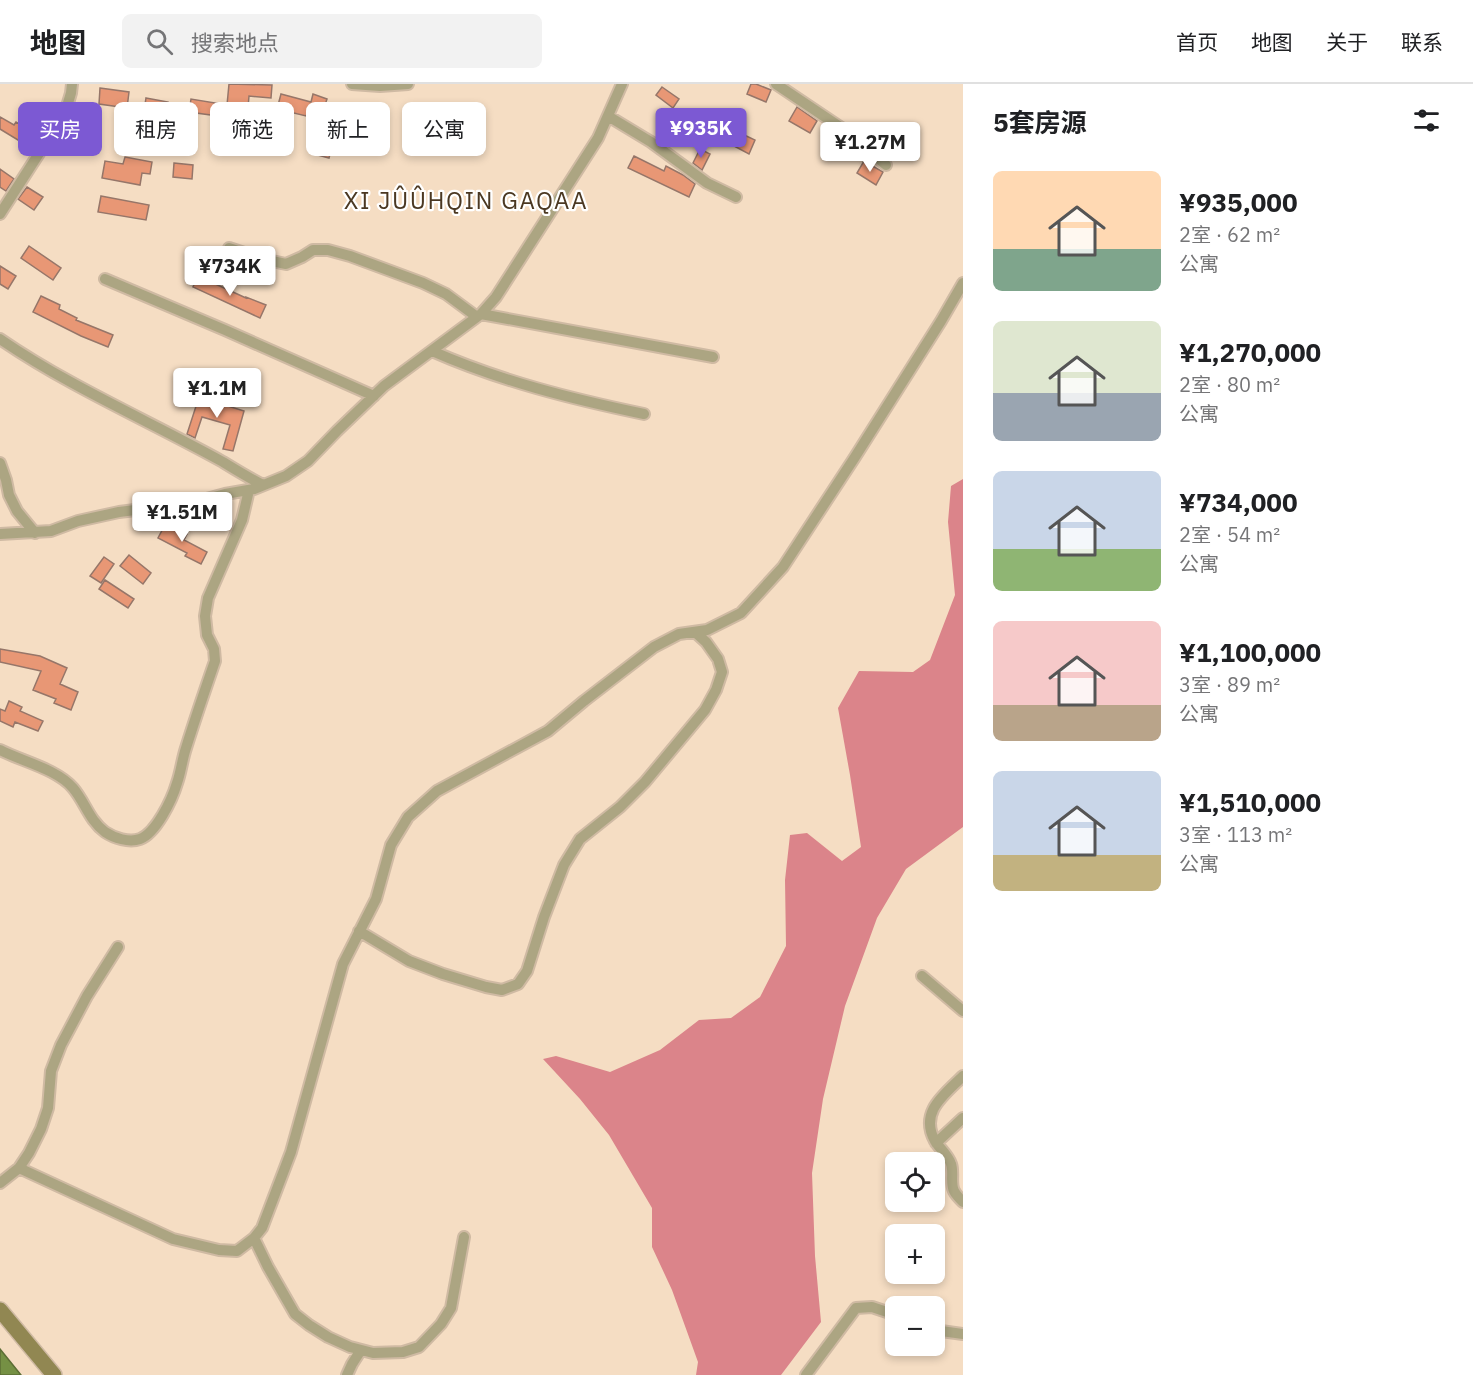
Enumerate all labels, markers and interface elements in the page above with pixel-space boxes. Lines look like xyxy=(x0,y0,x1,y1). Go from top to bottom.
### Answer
search box xyxy=(122,14,542,68)
text: 地图 xyxy=(30,24,86,61)
icon: search xyxy=(143,25,176,58)
text: 搜索地点 xyxy=(191,28,279,57)
text: 首页 xyxy=(1176,28,1218,56)
text: 地图 xyxy=(1251,28,1293,56)
text: 关于 xyxy=(1326,28,1368,56)
text: 联系 xyxy=(1401,28,1443,56)
chip: 买房 xyxy=(18,102,102,156)
chip: 租房 xyxy=(114,102,198,156)
chip: 筛选 xyxy=(210,102,294,156)
chip: 新上 xyxy=(306,102,390,156)
chip: 公寓 xyxy=(402,102,486,156)
icon: filters xyxy=(1410,104,1443,137)
text: 5套房源 xyxy=(993,105,1087,139)
pin: ¥935K xyxy=(659,108,743,159)
text: ¥935K xyxy=(670,114,732,141)
pin: ¥1.27M xyxy=(821,122,919,173)
text: ¥1.27M xyxy=(834,128,906,155)
district label: XI JÛÛHQIN GAQAA xyxy=(344,184,588,216)
text: ¥935,000 xyxy=(1179,185,1298,219)
icon: home xyxy=(1041,195,1113,267)
text: 2室 · 62 m² xyxy=(1179,221,1280,248)
pin: ¥734K xyxy=(188,246,272,297)
text: 公寓 xyxy=(1179,250,1219,277)
text: ¥734K xyxy=(199,252,261,279)
text: ¥1,270,000 xyxy=(1179,335,1321,369)
icon: home xyxy=(1041,345,1113,417)
pin: ¥1.1M xyxy=(175,368,259,419)
text: 2室 · 80 m² xyxy=(1179,371,1280,398)
text: ¥1.1M xyxy=(187,374,247,401)
text: 公寓 xyxy=(1179,400,1219,427)
text: ¥734,000 xyxy=(1179,485,1298,519)
pin: ¥1.51M xyxy=(133,492,231,543)
icon: home xyxy=(1041,495,1113,567)
text: ¥1.51M xyxy=(146,498,218,525)
text: 2室 · 54 m² xyxy=(1179,521,1280,548)
text: 公寓 xyxy=(1179,550,1219,577)
text: ¥1,100,000 xyxy=(1179,635,1321,669)
icon: home xyxy=(1041,645,1113,717)
text: 3室 · 89 m² xyxy=(1179,671,1280,698)
text: 公寓 xyxy=(1179,700,1219,727)
text: ¥1,510,000 xyxy=(1179,785,1321,819)
icon: home xyxy=(1041,795,1113,867)
text: 3室 · 113 m² xyxy=(1179,821,1292,848)
text: 公寓 xyxy=(1179,850,1219,877)
map controls xyxy=(885,1152,945,1356)
button: locate xyxy=(885,1152,945,1212)
button: + xyxy=(885,1224,945,1284)
button: − xyxy=(885,1296,945,1356)

